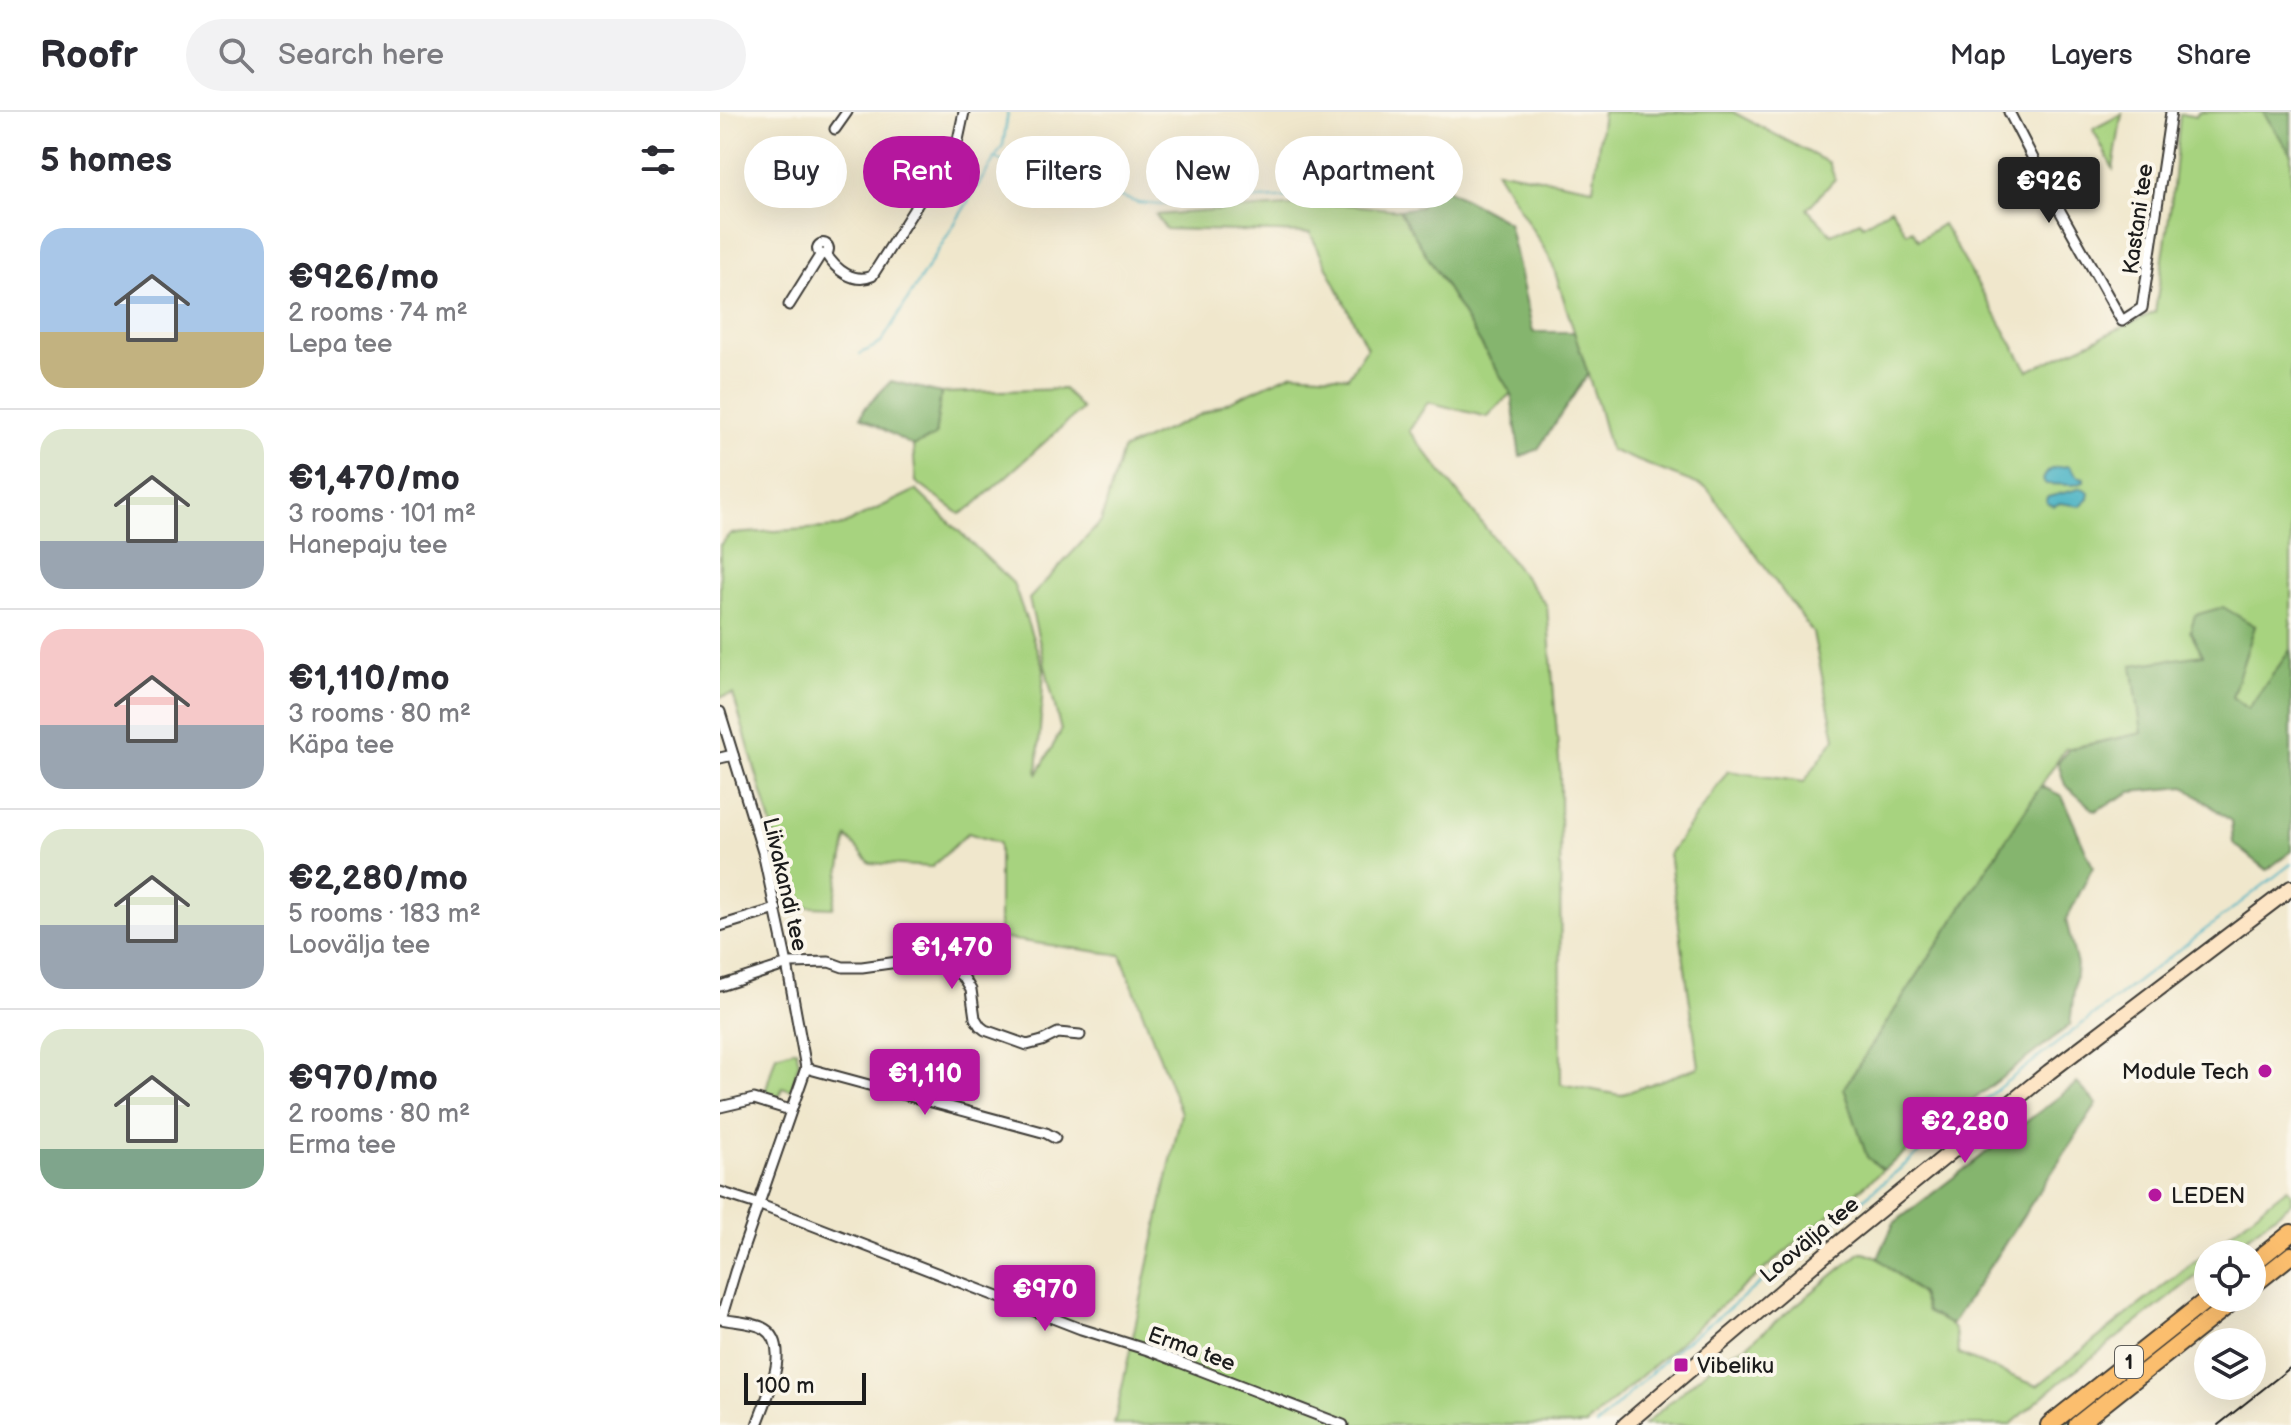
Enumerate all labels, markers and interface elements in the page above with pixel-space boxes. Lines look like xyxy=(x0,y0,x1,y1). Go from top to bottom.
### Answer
search box xyxy=(186,19,746,91)
text: Roofr xyxy=(40,33,138,78)
icon: search xyxy=(214,33,258,77)
text: Search here xyxy=(278,37,444,73)
text: Map xyxy=(1950,39,2006,72)
text: Layers xyxy=(2050,39,2133,72)
text: Share xyxy=(2177,39,2251,72)
chip: Buy xyxy=(744,136,847,208)
chip: Rent xyxy=(863,136,980,208)
chip: Filters xyxy=(996,136,1130,208)
chip: New xyxy=(1146,136,1259,208)
chip: Apartment xyxy=(1275,136,1463,208)
icon: filters xyxy=(636,138,680,182)
text: 5 homes xyxy=(40,140,172,181)
pin: €926 xyxy=(2002,157,2096,225)
street label: Kastani tee xyxy=(2117,162,2160,276)
text: €926 xyxy=(2016,167,2082,198)
text: €926/mo xyxy=(288,257,439,298)
icon: home xyxy=(104,260,200,356)
text: 2 rooms · 74 m² xyxy=(288,298,468,329)
text: Lepa tee xyxy=(288,329,392,360)
text: €1,470/mo xyxy=(288,458,460,499)
icon: home xyxy=(104,461,200,557)
text: 3 rooms · 101 m² xyxy=(288,499,476,530)
text: Hanepaju tee xyxy=(288,530,447,561)
text: €1,110/mo xyxy=(288,658,450,699)
icon: home xyxy=(104,661,200,757)
text: 3 rooms · 80 m² xyxy=(288,699,471,730)
text: Käpa tee xyxy=(288,730,394,761)
street label: Liivakandi tee xyxy=(756,815,813,954)
text: €2,280/mo xyxy=(288,858,468,899)
icon: home xyxy=(104,861,200,957)
text: 5 rooms · 183 m² xyxy=(288,899,481,930)
pin: €1,470 xyxy=(887,923,1017,991)
text: Loovälja tee xyxy=(288,930,430,961)
text: €1,470 xyxy=(911,933,993,964)
pin: €1,110 xyxy=(860,1049,990,1117)
text: €970/mo xyxy=(288,1058,438,1099)
text: €1,110 xyxy=(888,1059,962,1090)
place label: Module Tech xyxy=(2122,1059,2249,1086)
icon: home xyxy=(104,1061,200,1157)
marker: Module Tech xyxy=(2256,1062,2274,1080)
pin: €2,280 xyxy=(1900,1097,2030,1165)
text: 2 rooms · 80 m² xyxy=(288,1099,470,1130)
text: €2,280 xyxy=(1921,1107,2009,1138)
text: Erma tee xyxy=(288,1130,396,1161)
place label: LEDEN xyxy=(2171,1183,2245,1210)
marker: LEDEN xyxy=(2146,1186,2164,1204)
street label: Loovälja tee xyxy=(1755,1191,1865,1289)
map controls xyxy=(2194,1240,2266,1400)
button: locate xyxy=(2194,1240,2266,1312)
pin: €970 xyxy=(998,1265,1092,1333)
text: €970 xyxy=(1012,1275,1078,1306)
street label: Erma tee xyxy=(1144,1321,1239,1378)
button: layers xyxy=(2194,1328,2266,1400)
road number: 1 xyxy=(2115,1346,2143,1378)
place label: Vibeliku xyxy=(1697,1353,1774,1380)
marker: Vibeliku xyxy=(1672,1356,1690,1374)
scale bar xyxy=(744,1369,866,1405)
text: 100 m xyxy=(756,1373,815,1400)

